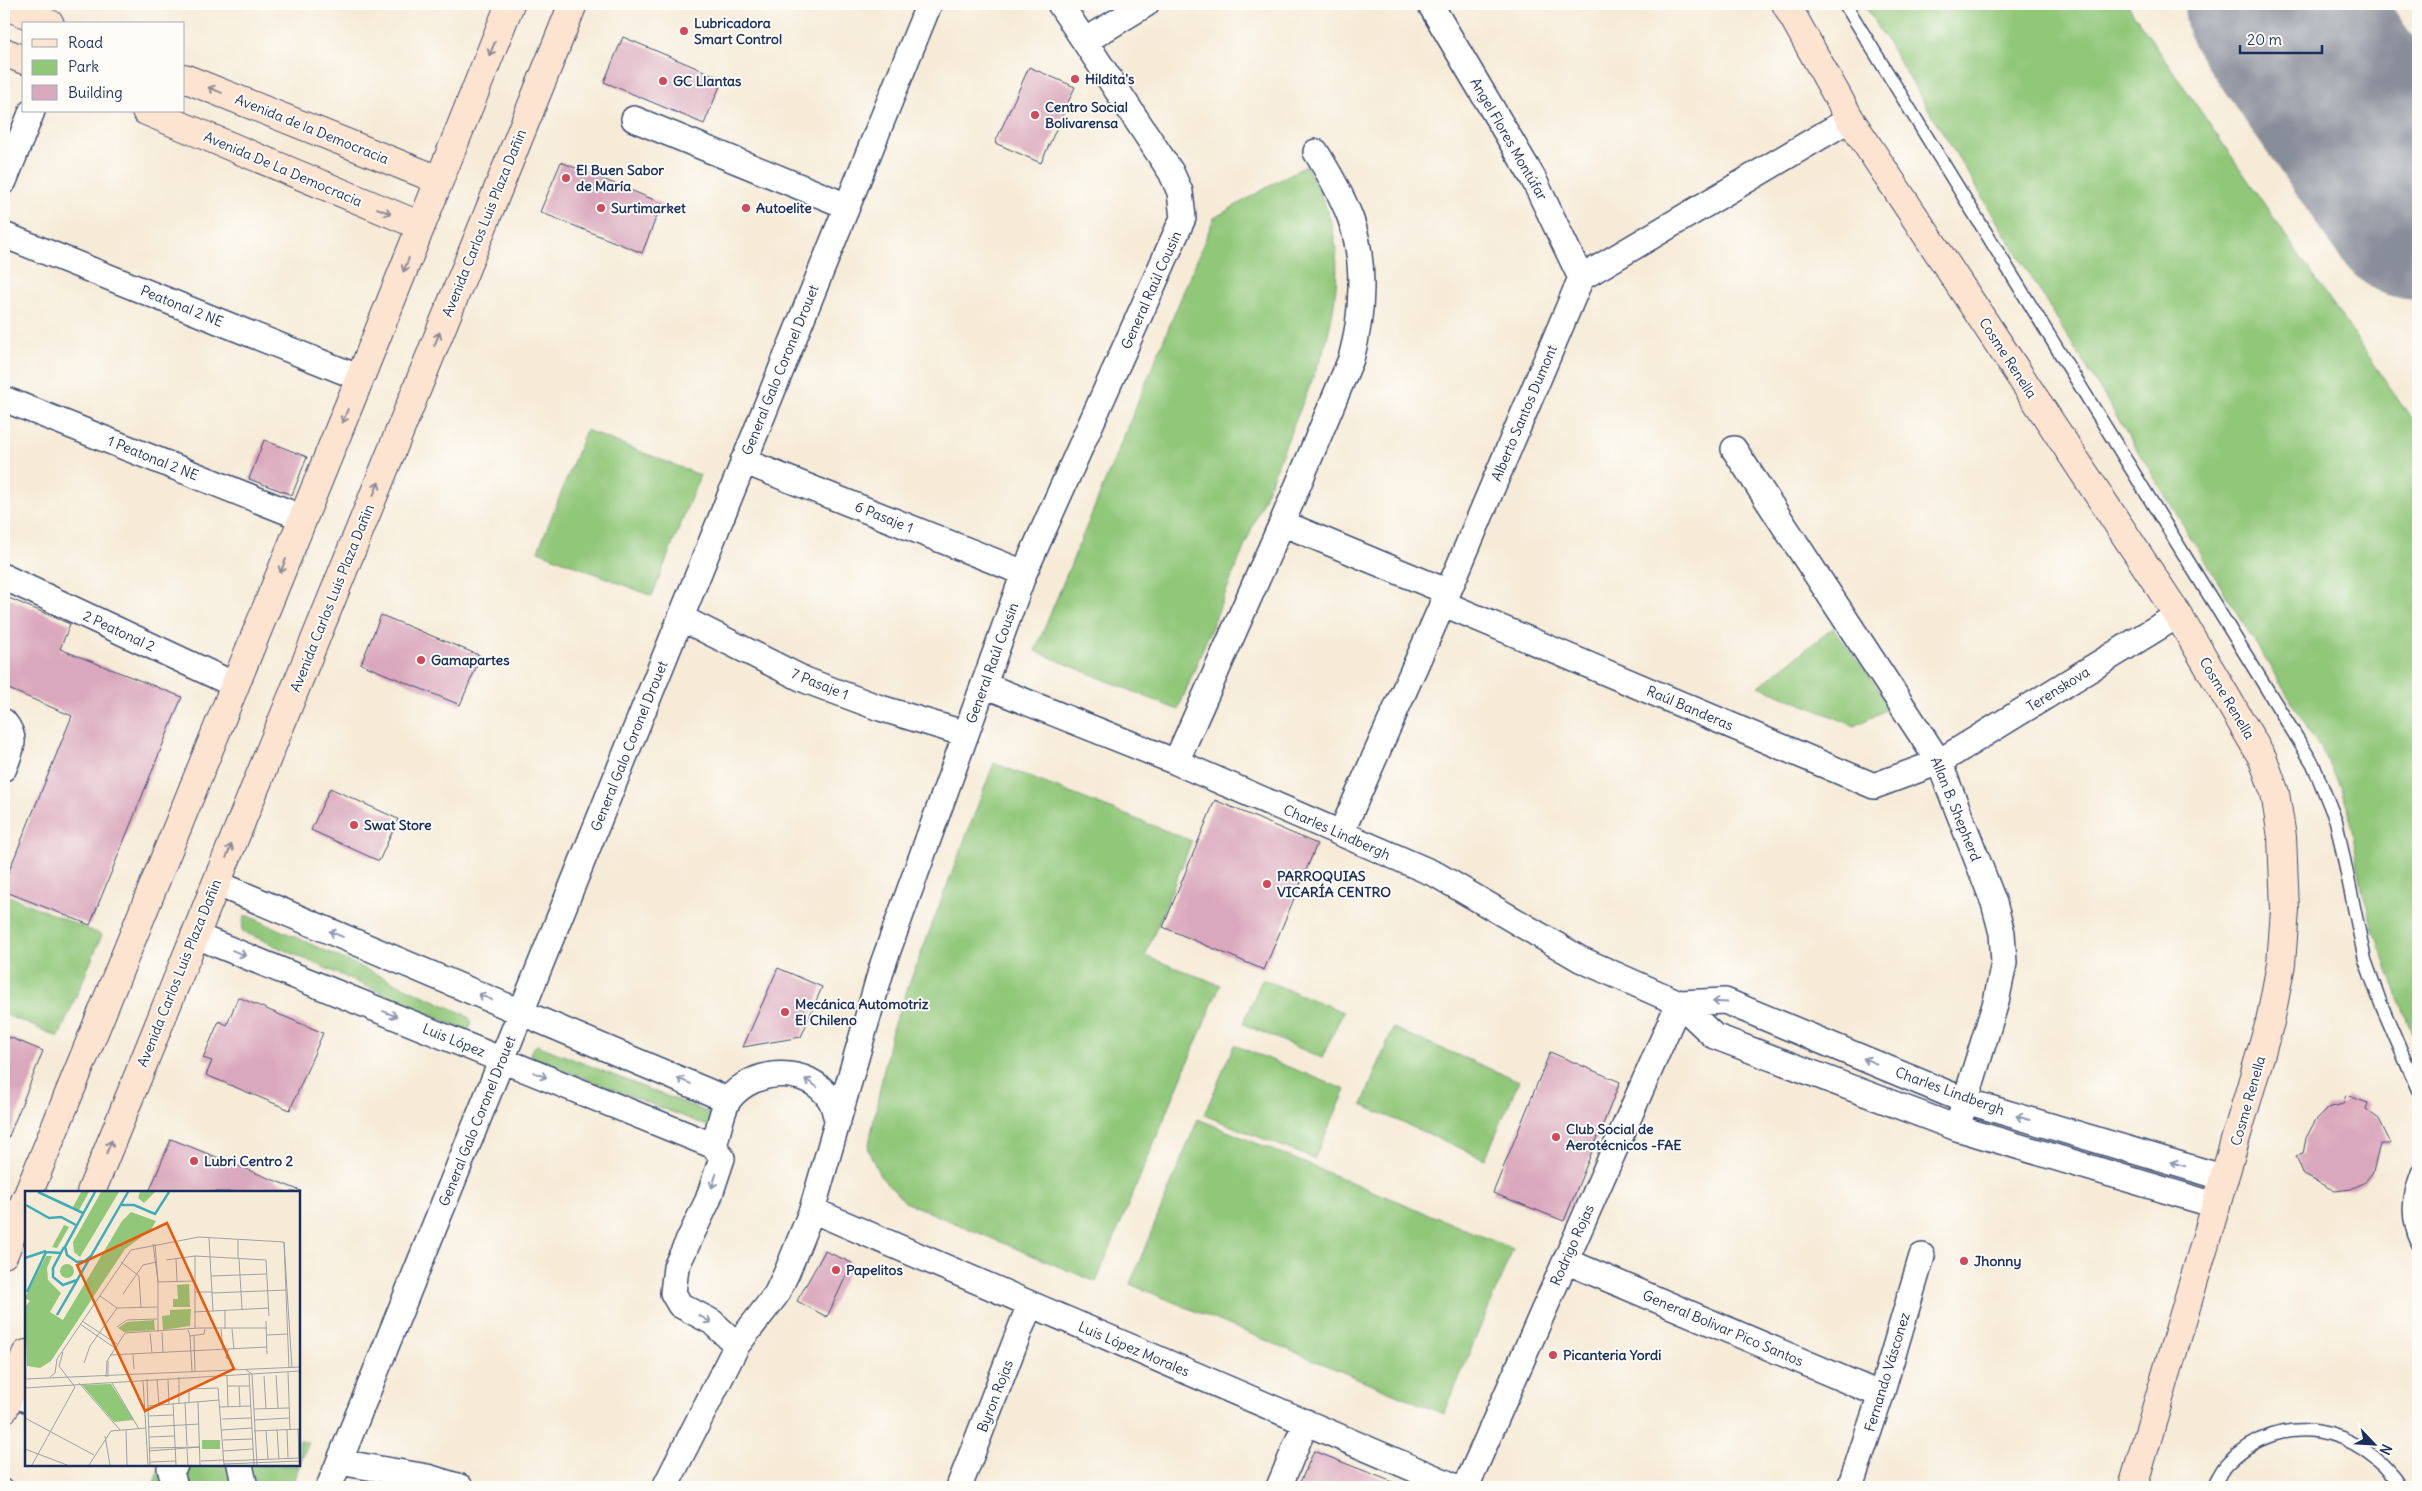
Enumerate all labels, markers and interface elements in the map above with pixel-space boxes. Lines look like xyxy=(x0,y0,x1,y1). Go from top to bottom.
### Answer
place label: Lubricadora Smart Control xyxy=(694,14,782,48)
legend xyxy=(22,22,185,112)
scale bar xyxy=(2240,22,2322,54)
marker: Lubricadora Smart Control xyxy=(678,25,690,37)
text: 20 m xyxy=(2247,30,2282,49)
text: Road xyxy=(68,33,103,52)
one-way arrow xyxy=(486,41,496,56)
text: Park xyxy=(68,57,99,76)
place label: Hildita's xyxy=(1085,70,1135,88)
place label: GC Llantas xyxy=(673,72,742,90)
marker: Hildita's xyxy=(1069,73,1081,85)
marker: GC Llantas xyxy=(657,75,669,87)
street label: Angel Flores Montúfar xyxy=(1467,75,1552,204)
text: Building xyxy=(68,83,123,102)
one-way arrow xyxy=(208,85,223,94)
street label: Avenida de la Democracia xyxy=(233,90,391,168)
place label: Centro Social Bolivarensa xyxy=(1045,98,1128,132)
marker: Centro Social Bolivarensa xyxy=(1029,109,1041,121)
street label: Avenida De La Democracia xyxy=(201,127,365,211)
street label: Avenida Carlos Luis Plaza Dañin xyxy=(438,127,530,319)
place label: El Buen Sabor de María xyxy=(576,161,664,195)
marker: El Buen Sabor de María xyxy=(560,172,572,184)
place label: Surtimarket xyxy=(611,199,686,217)
place label: Autoelite xyxy=(756,199,812,217)
marker: Surtimarket xyxy=(595,202,607,214)
marker: Autoelite xyxy=(740,202,752,214)
one-way arrow xyxy=(376,207,391,216)
street label: General Raúl Cousin xyxy=(1117,228,1185,352)
one-way arrow xyxy=(401,257,410,272)
street label: Peatonal 2 NE xyxy=(138,281,226,331)
street label: General Galo Coronel Drouet xyxy=(738,282,823,458)
street label: Cosme Renella xyxy=(1975,314,2041,402)
one-way arrow xyxy=(433,332,443,347)
street label: Alberto Santos Dumont xyxy=(1487,342,1561,484)
one-way arrow xyxy=(339,408,349,423)
street label: 1 Peatonal 2 NE xyxy=(105,432,201,484)
one-way arrow xyxy=(372,482,382,497)
street label: 6 Pasaje 1 xyxy=(852,497,916,537)
street label: Avenida Carlos Luis Plaza Dañin xyxy=(286,502,378,694)
one-way arrow xyxy=(278,558,287,573)
street label: General Raúl Cousin xyxy=(962,600,1022,726)
street label: 2 Peatonal 2 xyxy=(80,607,158,656)
place label: Gamapartes xyxy=(431,651,510,669)
marker: Gamapartes xyxy=(415,654,427,666)
street label: Cosme Renella xyxy=(2195,654,2259,742)
street label: General Galo Coronel Drouet xyxy=(587,658,672,834)
street label: Terenskova xyxy=(2023,663,2093,715)
street label: 7 Pasaje 1 xyxy=(789,664,851,704)
street label: Raúl Banderas xyxy=(1644,682,1736,734)
street label: Allan B. Shepherd xyxy=(1927,754,1985,864)
street label: Charles Lindbergh xyxy=(1281,800,1393,864)
place label: Swat Store xyxy=(364,816,432,834)
marker: Swat Store xyxy=(348,819,360,831)
one-way arrow xyxy=(226,843,235,858)
place label: PARROQUIAS VICARÍA CENTRO xyxy=(1277,867,1391,901)
street label: Avenida Carlos Luis Plaza Dañin xyxy=(133,877,225,1069)
marker: PARROQUIAS VICARÍA CENTRO xyxy=(1261,878,1273,890)
one-way arrow xyxy=(329,928,344,938)
one-way arrow xyxy=(231,949,246,959)
one-way arrow xyxy=(478,992,493,1001)
place label: Mecánica Automotriz El Chileno xyxy=(795,995,929,1029)
one-way arrow xyxy=(1712,998,1728,1007)
marker: Mecánica Automotriz El Chileno xyxy=(779,1006,791,1018)
one-way arrow xyxy=(382,1010,397,1020)
street label: Luis López xyxy=(420,1019,488,1061)
street label: General Galo Coronel Drouet xyxy=(435,1033,520,1209)
street label: Cosme Renella xyxy=(2227,1054,2269,1148)
one-way arrow xyxy=(1863,1056,1878,1065)
street label: Charles Lindbergh xyxy=(1893,1063,2007,1119)
one-way arrow xyxy=(533,1072,548,1081)
one-way arrow xyxy=(676,1075,691,1084)
one-way arrow xyxy=(804,1078,818,1088)
one-way arrow xyxy=(2015,1112,2031,1122)
place label: Club Social de Aerotécnicos -FAE xyxy=(1566,1120,1682,1154)
marker: Club Social de Aerotécnicos -FAE xyxy=(1550,1131,1562,1143)
one-way arrow xyxy=(105,1140,114,1155)
place label: Lubri Centro 2 xyxy=(204,1152,293,1170)
marker: Lubri Centro 2 xyxy=(188,1155,200,1167)
one-way arrow xyxy=(2171,1159,2187,1169)
one-way arrow xyxy=(709,1173,718,1189)
inset map xyxy=(25,1191,300,1466)
street label: Rodrigo Rojas xyxy=(1546,1202,1598,1288)
place label: Jhonny xyxy=(1974,1252,2021,1270)
marker: Jhonny xyxy=(1958,1255,1970,1267)
place label: Papelitos xyxy=(846,1261,903,1279)
marker: Papelitos xyxy=(830,1264,842,1276)
street label: General Bolivar Pico Santos xyxy=(1640,1286,1806,1370)
street label: Fernando Vásconez xyxy=(1860,1310,1914,1434)
one-way arrow xyxy=(698,1314,713,1324)
street label: Luis López Morales xyxy=(1076,1317,1192,1381)
place label: Picanteria Yordi xyxy=(1563,1346,1661,1364)
marker: Picanteria Yordi xyxy=(1547,1349,1559,1361)
street label: Byron Rojas xyxy=(973,1357,1017,1435)
north arrow xyxy=(2350,1418,2400,1468)
text: N xyxy=(2376,1441,2396,1458)

